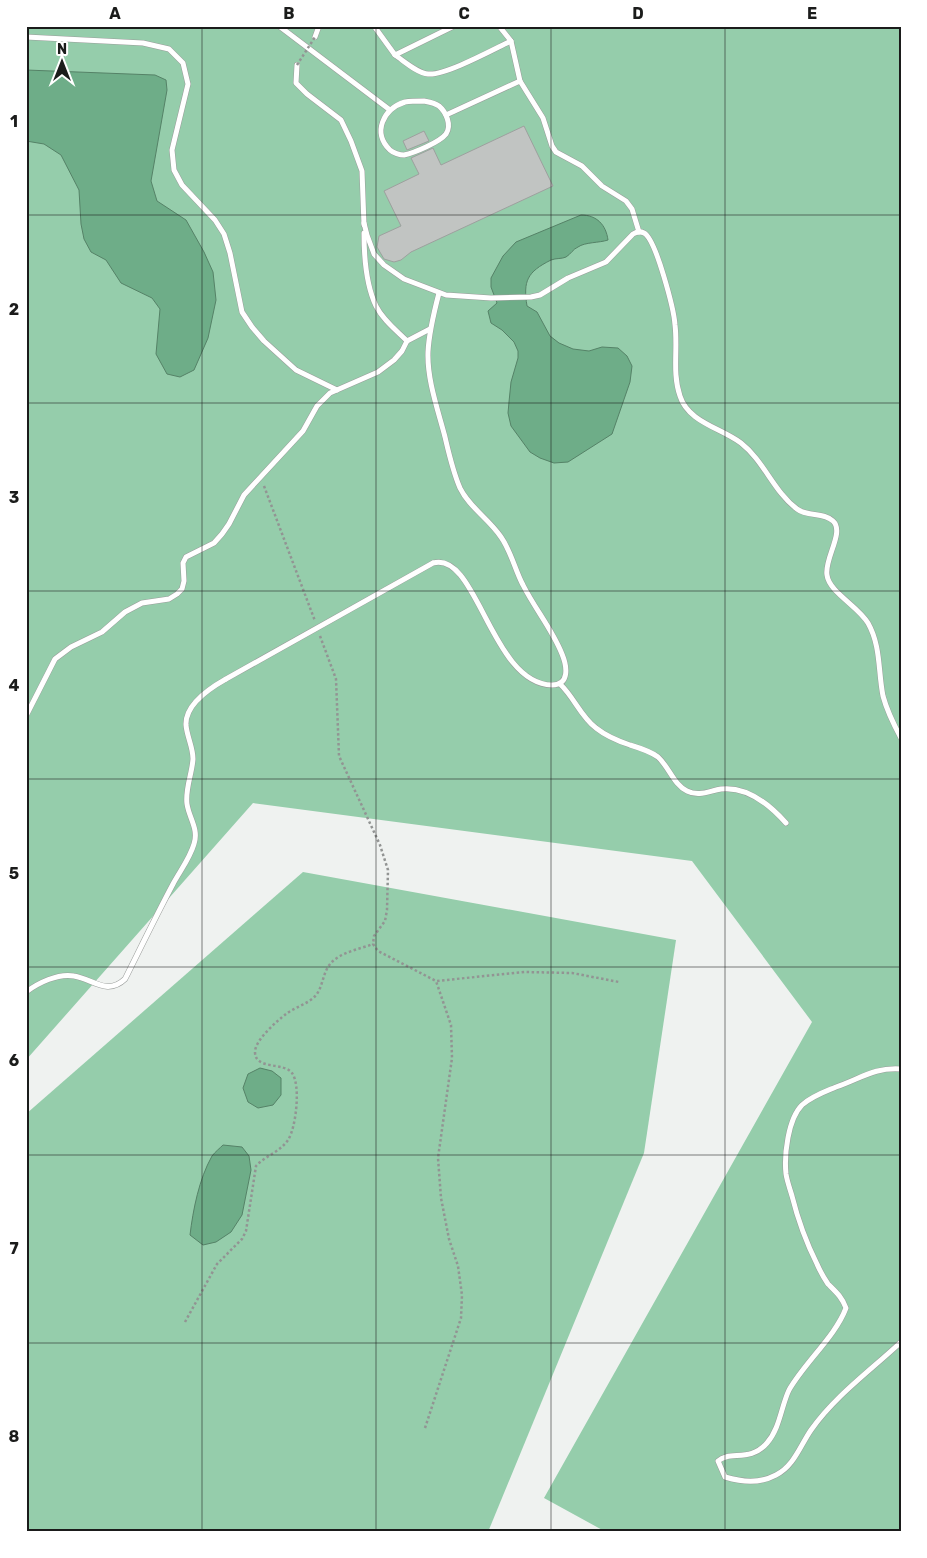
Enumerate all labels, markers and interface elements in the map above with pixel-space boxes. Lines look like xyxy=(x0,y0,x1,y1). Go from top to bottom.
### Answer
text: A xyxy=(109,4,121,23)
text: B xyxy=(283,4,295,23)
text: C xyxy=(458,4,470,23)
text: D xyxy=(632,4,644,23)
text: E xyxy=(807,4,817,23)
north arrow xyxy=(38,38,88,88)
text: N xyxy=(57,41,67,58)
text: 1 xyxy=(10,112,18,131)
text: 2 xyxy=(9,300,19,319)
text: 3 xyxy=(9,488,19,507)
text: 4 xyxy=(9,676,20,695)
text: 5 xyxy=(9,864,19,883)
text: 6 xyxy=(9,1051,19,1070)
text: 7 xyxy=(9,1239,19,1258)
text: 8 xyxy=(9,1427,20,1446)

